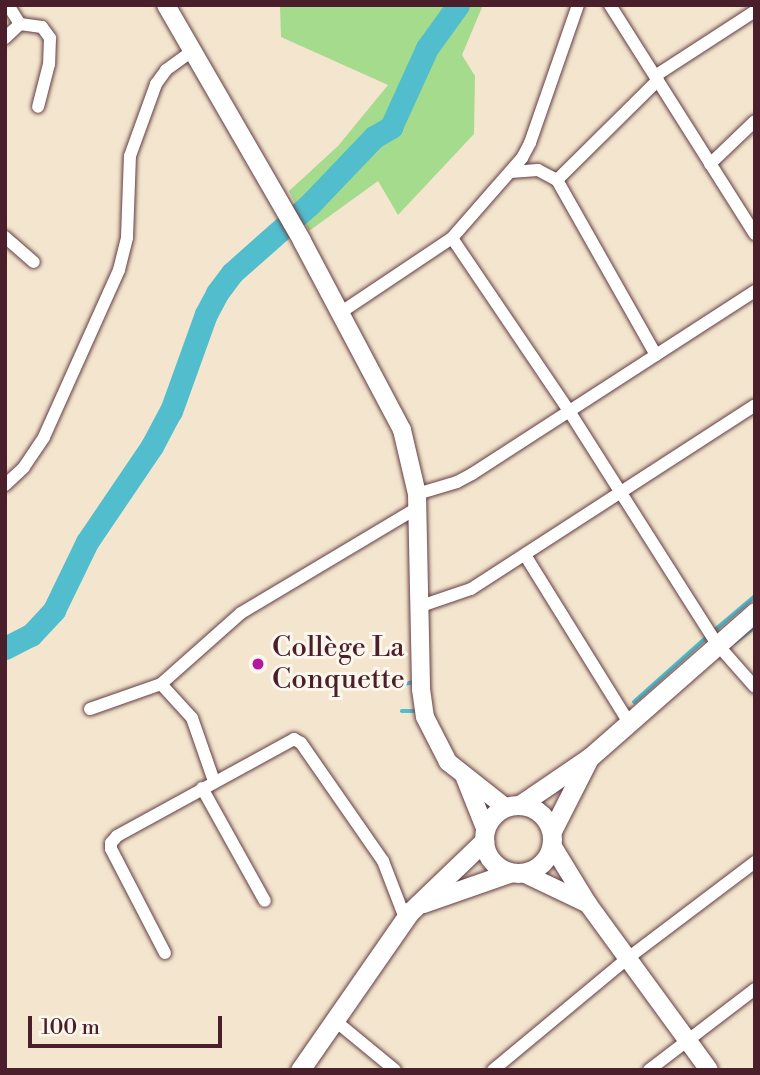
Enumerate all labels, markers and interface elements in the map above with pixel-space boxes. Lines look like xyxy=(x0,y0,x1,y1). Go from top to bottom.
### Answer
place label: Collège La Conquette xyxy=(272,631,405,697)
marker: Collège La Conquette xyxy=(250,656,266,672)
scale bar xyxy=(32,1002,226,1046)
text: 100 m xyxy=(41,1015,100,1041)

